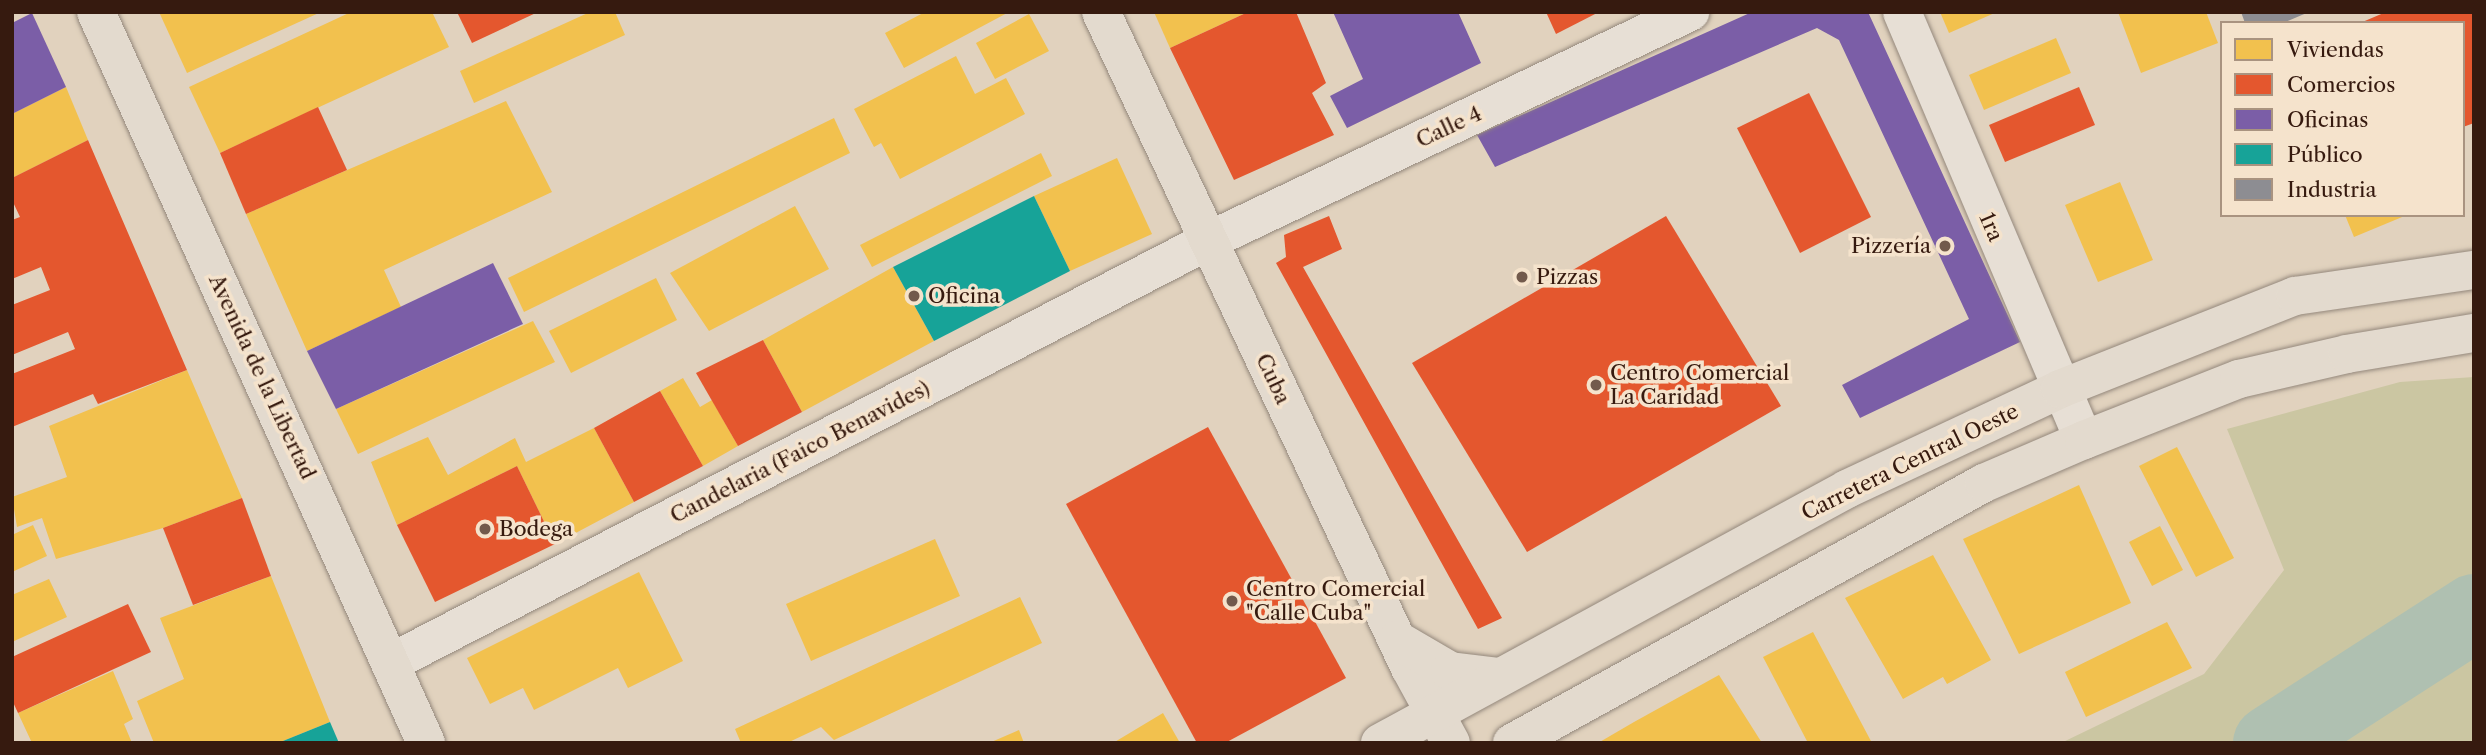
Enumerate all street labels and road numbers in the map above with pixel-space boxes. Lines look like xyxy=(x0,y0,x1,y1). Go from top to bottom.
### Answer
street label: Calle 4 xyxy=(1412,101,1486,153)
street label: 1ra xyxy=(1974,209,2008,245)
street label: Avenida de la Libertad xyxy=(203,270,321,484)
street label: Cuba xyxy=(1250,350,1296,408)
street label: Candelaria (Faico Benavides) xyxy=(666,375,934,529)
street label: Carretera Central Oeste xyxy=(1797,398,2023,526)

